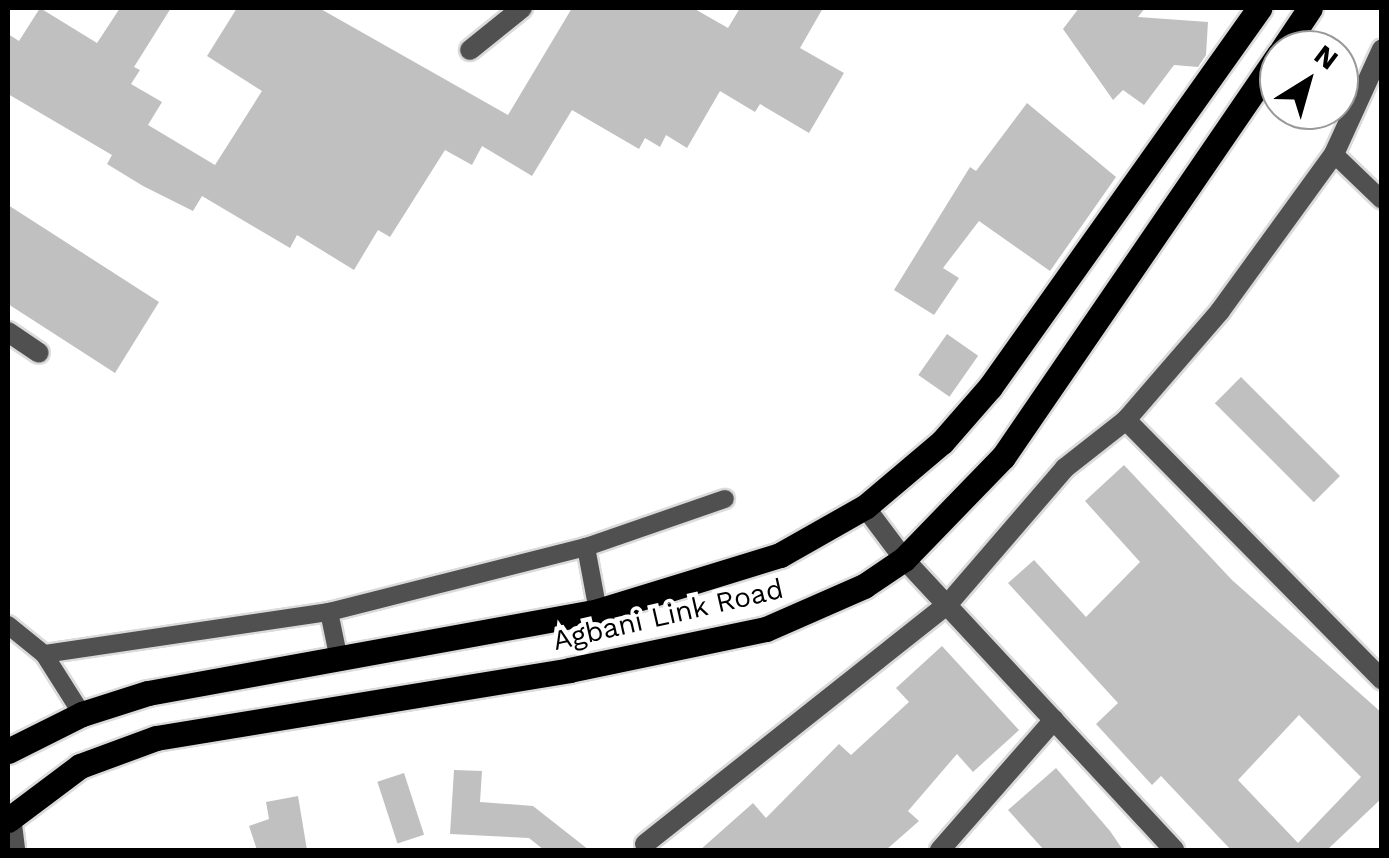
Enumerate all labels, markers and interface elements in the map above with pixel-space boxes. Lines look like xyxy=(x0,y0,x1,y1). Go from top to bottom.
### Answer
north arrow xyxy=(1259,30,1359,130)
text: N xyxy=(1308,38,1344,77)
street label: Agbani Link Road xyxy=(549,572,787,658)

